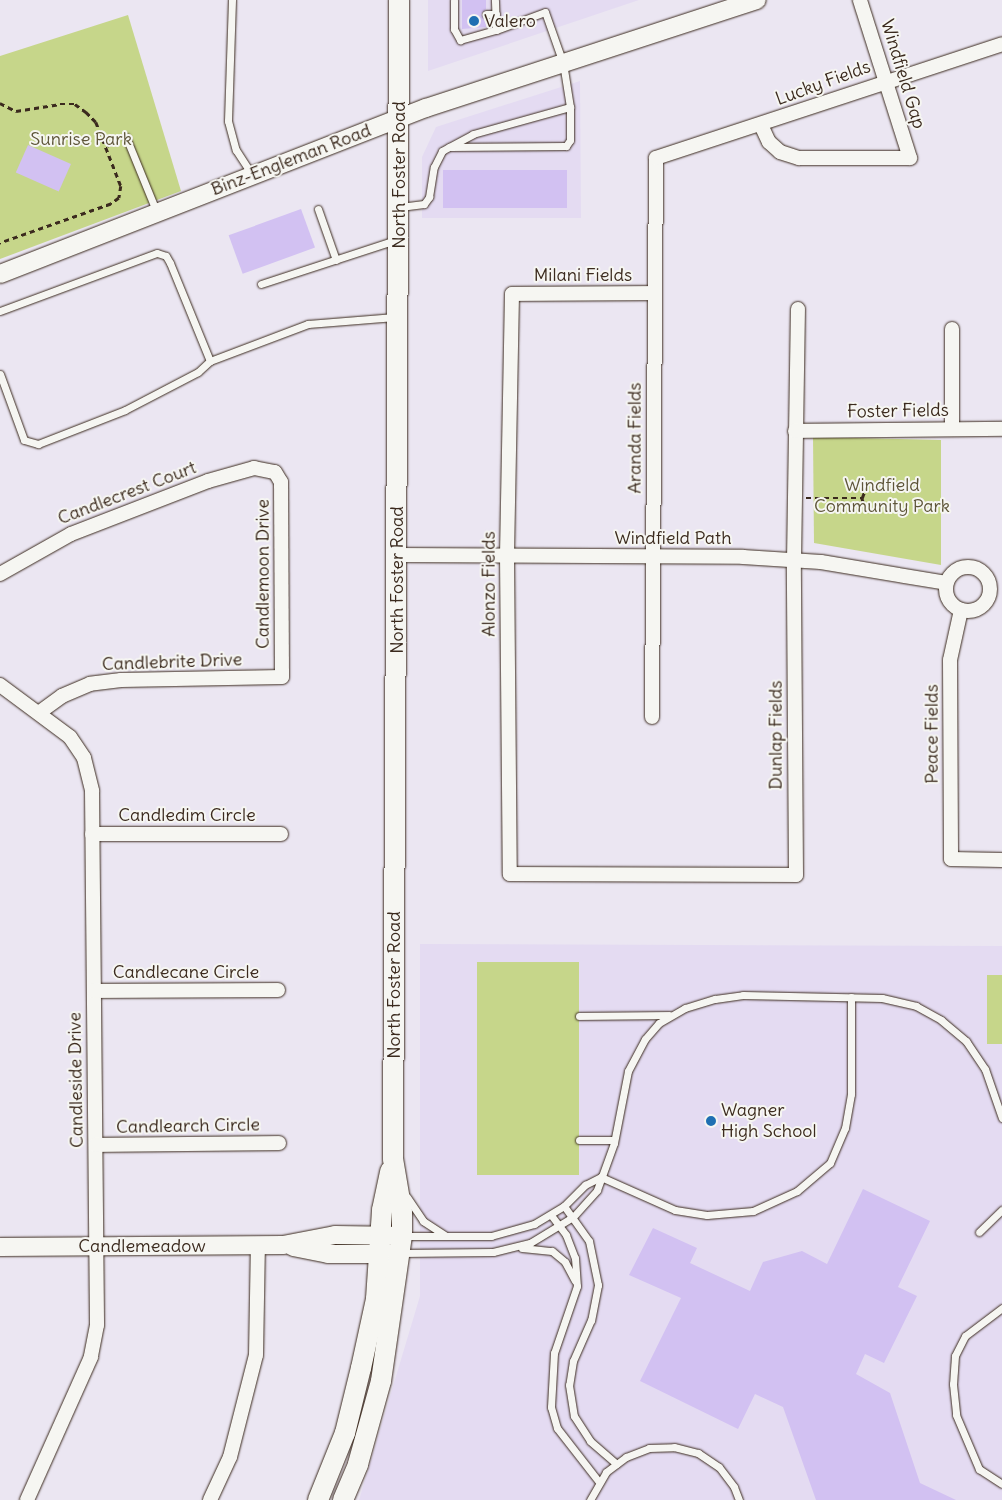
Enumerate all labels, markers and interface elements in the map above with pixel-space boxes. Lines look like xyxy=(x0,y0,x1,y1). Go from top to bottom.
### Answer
place label: Valero xyxy=(484,10,536,32)
marker: Valero xyxy=(468,15,480,27)
street label: Windfield Gap xyxy=(876,17,930,131)
street label: Lucky Fields xyxy=(773,56,873,110)
street label: North Foster Road xyxy=(388,101,410,249)
street label: Binz-Engleman Road xyxy=(208,120,374,200)
park label: Sunrise Park xyxy=(30,128,132,150)
street label: Milani Fields xyxy=(534,264,632,286)
street label: Aranda Fields xyxy=(624,382,646,494)
street label: Foster Fields xyxy=(847,399,949,423)
street label: Candlecrest Court xyxy=(55,457,199,529)
park label: Windfield Community Park xyxy=(814,475,950,518)
street label: Candlemoon Drive xyxy=(252,499,274,649)
street label: North Foster Road xyxy=(386,506,408,654)
street label: Windfield Path xyxy=(614,527,732,549)
street label: Alonzo Fields xyxy=(478,531,500,637)
street label: Candlebrite Drive xyxy=(101,649,243,675)
street label: Dunlap Fields xyxy=(765,680,787,790)
street label: Peace Fields xyxy=(921,684,943,784)
street label: Candledim Circle xyxy=(118,804,256,826)
street label: North Foster Road xyxy=(383,911,405,1059)
street label: Candlecane Circle xyxy=(113,961,259,983)
street label: Candleside Drive xyxy=(64,1012,88,1148)
place label: Wagner High School xyxy=(721,1100,816,1142)
street label: Candlearch Circle xyxy=(116,1114,260,1138)
marker: Wagner High School xyxy=(705,1115,717,1127)
street label: Candlemeadow xyxy=(78,1235,206,1257)

